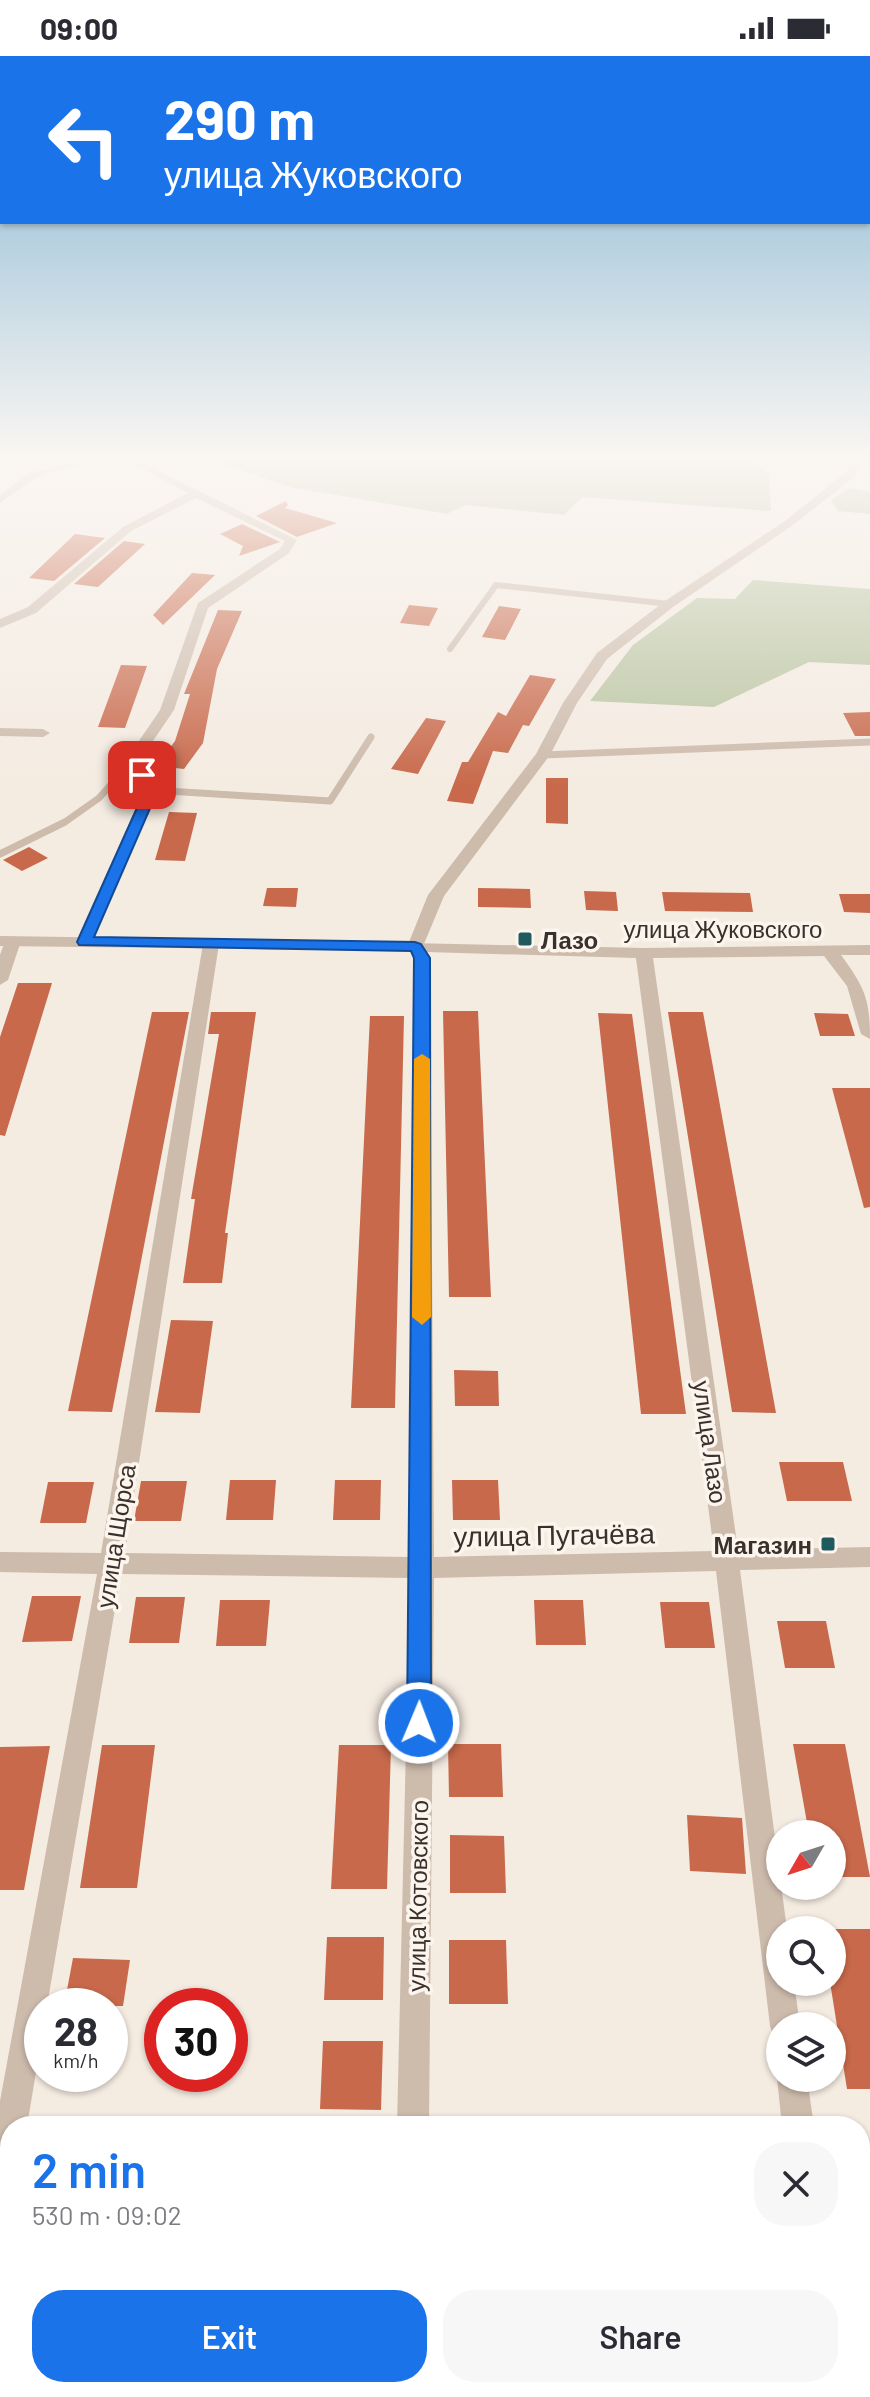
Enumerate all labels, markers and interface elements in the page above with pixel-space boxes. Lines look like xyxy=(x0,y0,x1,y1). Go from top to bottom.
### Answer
text: 09:00 xyxy=(40,10,118,46)
text: 290 m xyxy=(164,84,315,151)
icon: left xyxy=(32,88,136,192)
text: улица Жуковского xyxy=(164,152,462,195)
pin xyxy=(108,741,176,809)
icon: arrive xyxy=(120,753,164,797)
street label: улица Жуковского xyxy=(624,914,822,943)
place label: Лазо xyxy=(541,925,598,954)
marker: Лазо xyxy=(516,930,534,948)
street label: улица Лазо xyxy=(688,1379,734,1505)
street label: улица Щорса xyxy=(89,1461,141,1610)
street label: улица Пугачёва xyxy=(453,1515,655,1553)
place label: Магазин xyxy=(714,1530,812,1559)
marker: Магазин xyxy=(819,1535,837,1553)
position arrow xyxy=(377,1681,461,1765)
street label: улица Котовского xyxy=(401,1800,433,1992)
north arrow xyxy=(766,1820,846,1900)
map controls xyxy=(766,1820,846,2092)
button: search xyxy=(766,1916,846,1996)
speed limit sign: 30 xyxy=(144,1988,248,2092)
text: 28 xyxy=(54,2006,98,2054)
button: layers xyxy=(766,2012,846,2092)
text: km/h xyxy=(53,2048,99,2072)
text: 2 min xyxy=(32,2140,146,2198)
button: close xyxy=(754,2142,838,2226)
text: 530 m · 09:02 xyxy=(32,2199,182,2230)
button: Exit xyxy=(32,2290,427,2382)
button: Share xyxy=(443,2290,838,2382)

